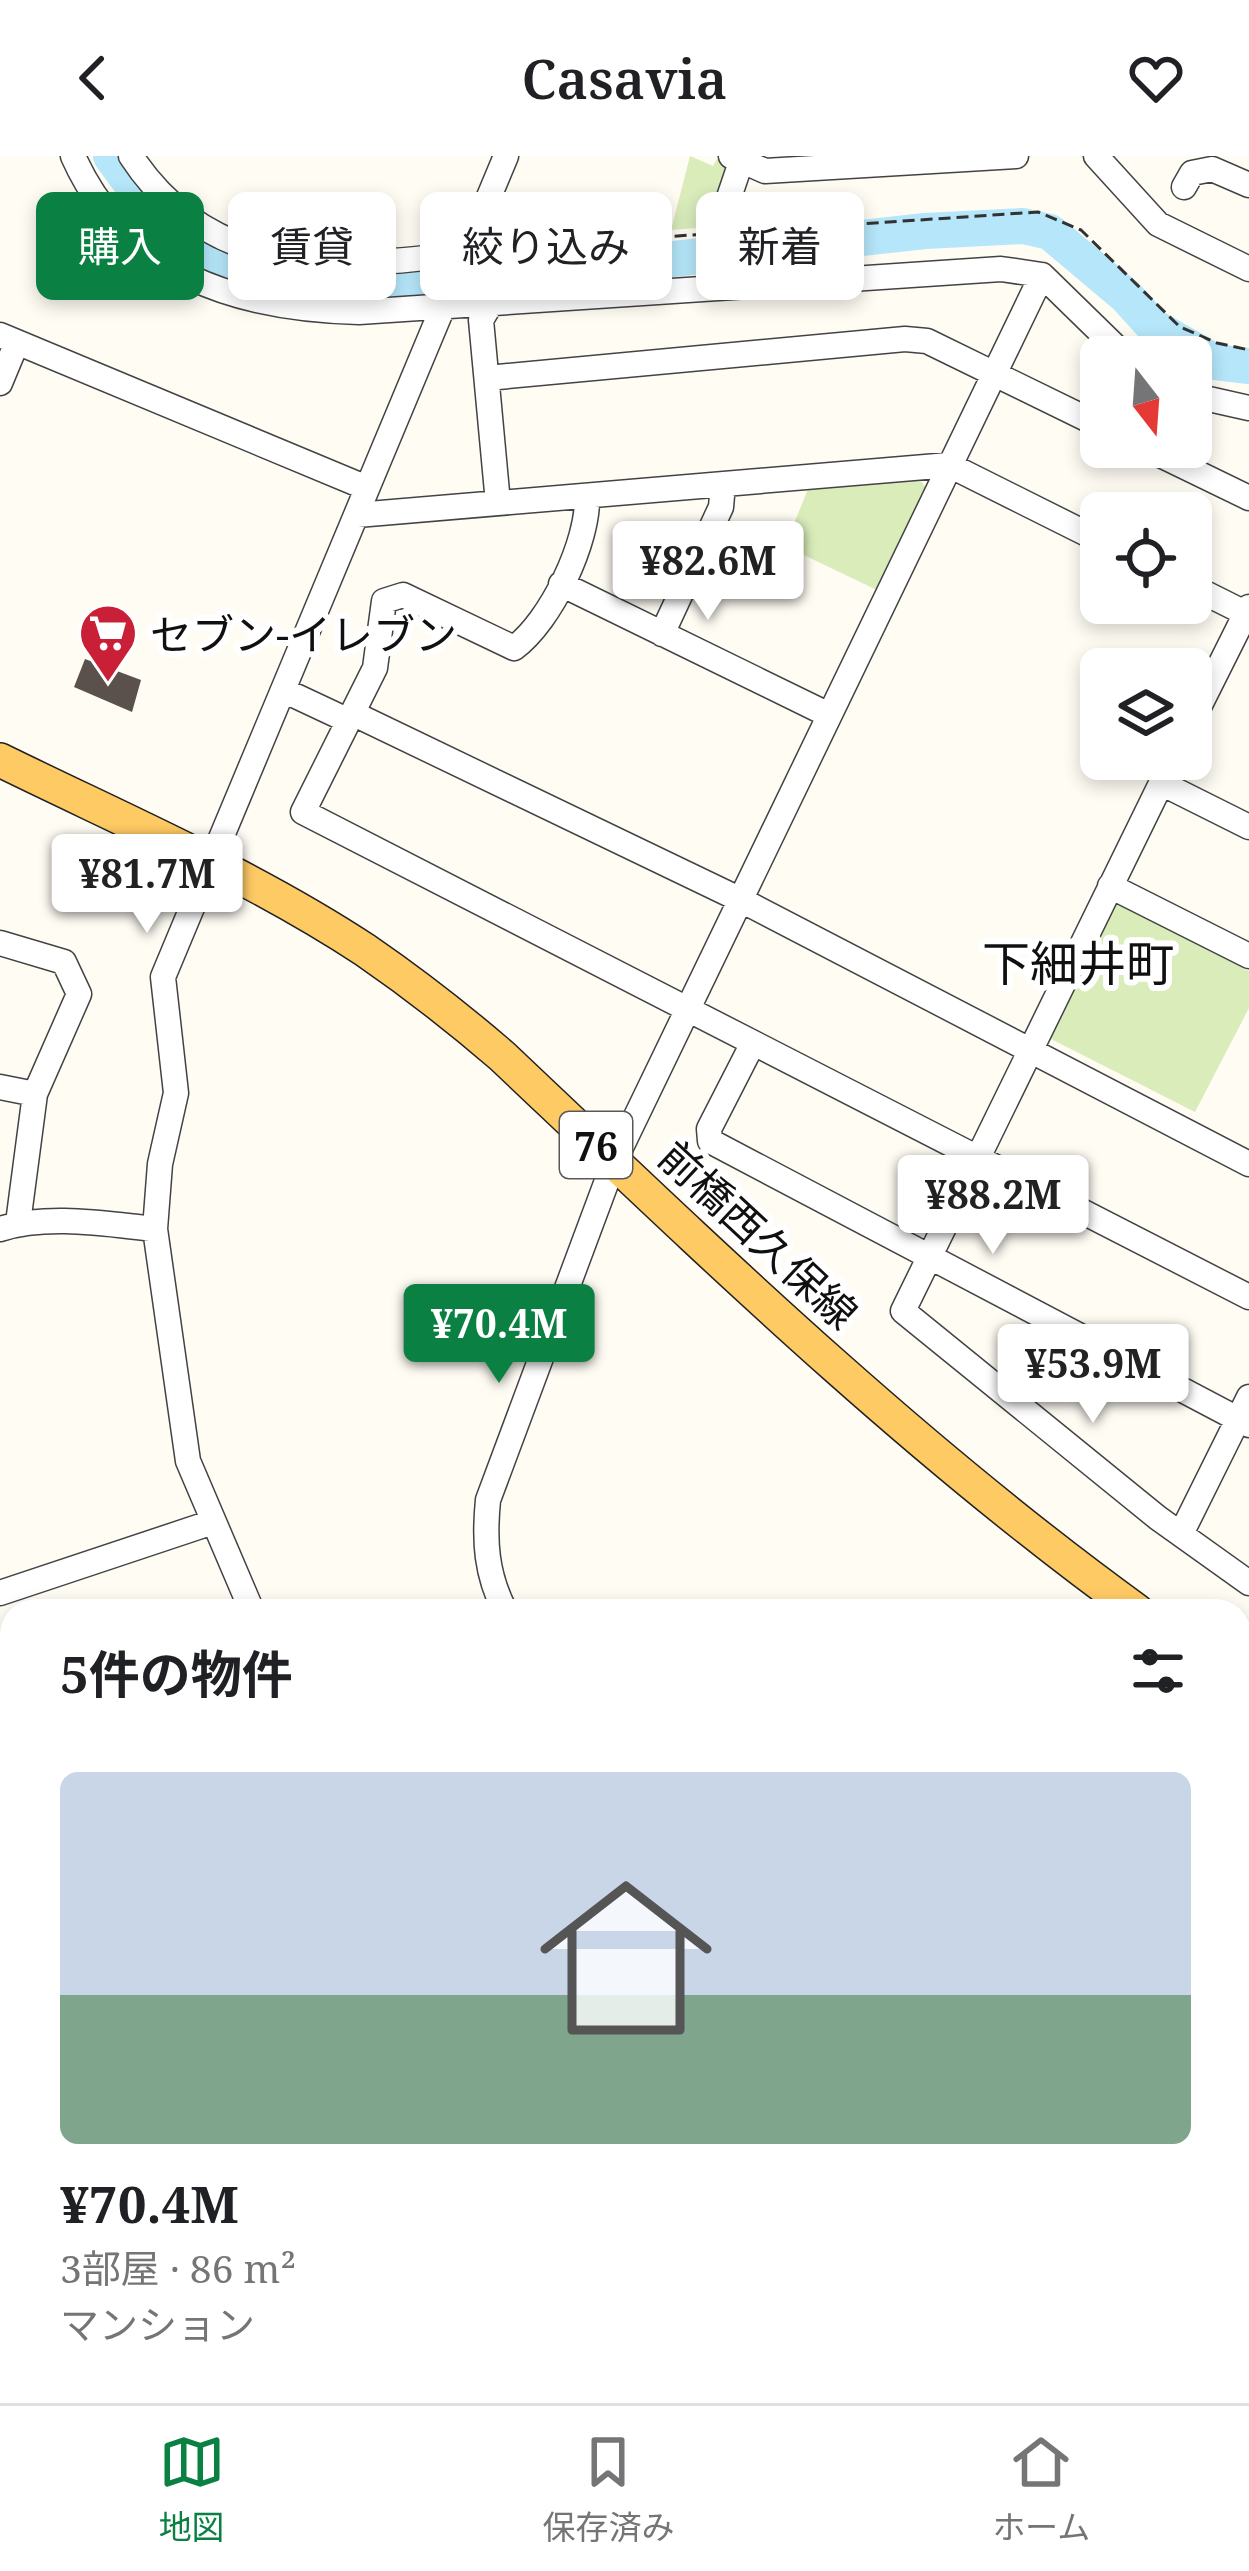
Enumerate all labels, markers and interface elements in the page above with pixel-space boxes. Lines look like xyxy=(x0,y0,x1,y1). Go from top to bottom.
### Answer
text: Casavia xyxy=(522,41,727,115)
icon: back xyxy=(60,45,126,111)
icon: heart xyxy=(1123,45,1189,111)
chip: 購入 xyxy=(36,192,204,300)
chip: 賃貸 xyxy=(228,192,396,300)
chip: 絞り込み xyxy=(420,192,672,300)
chip: 新着 xyxy=(696,192,864,300)
north arrow xyxy=(1080,336,1212,468)
map controls xyxy=(1080,336,1212,780)
button: locate xyxy=(1080,492,1212,624)
pin: ¥82.6M xyxy=(610,521,806,623)
text: ¥82.6M xyxy=(640,533,776,586)
supermarket icon: セブン-イレブン xyxy=(77,602,139,684)
place label: セブン-イレブン xyxy=(150,605,457,662)
button: layers xyxy=(1080,648,1212,780)
pin: ¥81.7M xyxy=(49,834,245,936)
text: ¥81.7M xyxy=(79,846,215,899)
district label: 下細井町 xyxy=(982,930,1174,995)
road number: 76 xyxy=(560,1112,632,1178)
street label: 前橋西久保線 xyxy=(647,1127,871,1341)
pin: ¥88.2M xyxy=(895,1155,1091,1257)
text: ¥88.2M xyxy=(925,1167,1061,1220)
pin: ¥70.4M xyxy=(401,1284,597,1386)
text: ¥70.4M xyxy=(431,1296,567,1349)
pin: ¥53.9M xyxy=(995,1324,1191,1426)
text: ¥53.9M xyxy=(1025,1336,1161,1389)
text: 5件の物件 xyxy=(60,1638,293,1708)
icon: filters xyxy=(1125,1638,1191,1704)
icon: home xyxy=(518,1850,734,2066)
text: ¥70.4M xyxy=(60,2168,239,2238)
text: 3部屋 · 86 m² xyxy=(60,2241,296,2294)
text: マンション xyxy=(60,2297,255,2350)
tab: 地図 xyxy=(159,2429,225,2549)
tab: 保存済み xyxy=(542,2429,674,2549)
tab: ホーム xyxy=(992,2429,1090,2549)

